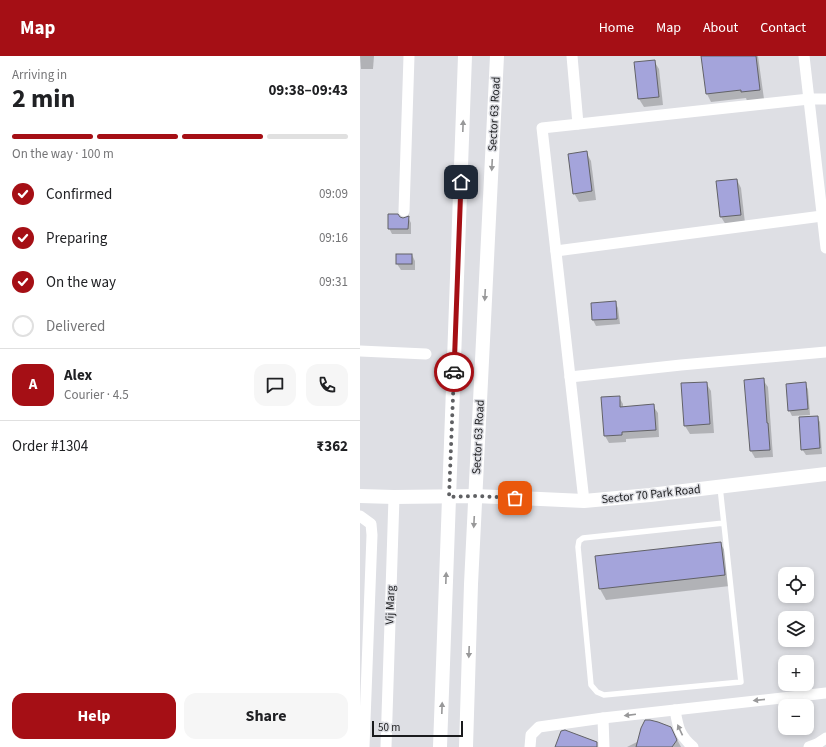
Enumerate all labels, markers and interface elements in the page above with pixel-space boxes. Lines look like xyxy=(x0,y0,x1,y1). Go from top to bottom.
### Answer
text: Map xyxy=(20,15,55,42)
text: Home xyxy=(599,18,634,38)
text: Map xyxy=(656,18,681,38)
text: About xyxy=(703,18,738,38)
text: Contact xyxy=(760,18,806,38)
text: Arriving in xyxy=(12,66,67,84)
street label: Sector 63 Road xyxy=(484,76,505,152)
text: 2 min xyxy=(12,80,75,117)
text: 09:38–09:43 xyxy=(268,80,348,101)
one-way arrow xyxy=(459,120,466,132)
text: On the way · 100 m xyxy=(12,145,114,163)
one-way arrow xyxy=(488,159,495,171)
pin xyxy=(444,165,478,199)
icon: home xyxy=(450,171,472,193)
icon: check xyxy=(12,183,34,205)
text: Confirmed xyxy=(46,184,112,205)
text: 09:09 xyxy=(319,185,348,203)
icon: check xyxy=(12,227,34,249)
text: Preparing xyxy=(46,228,107,249)
text: 09:16 xyxy=(319,229,348,247)
icon: check xyxy=(12,271,34,293)
text: On the way xyxy=(46,272,116,293)
text: 09:31 xyxy=(319,273,348,291)
one-way arrow xyxy=(482,289,488,302)
text: Delivered xyxy=(46,316,105,337)
courier xyxy=(434,352,474,392)
icon: car xyxy=(443,361,465,383)
button: chat xyxy=(254,364,296,406)
button: phone xyxy=(306,364,348,406)
text: Alex xyxy=(64,365,92,386)
text: A xyxy=(29,374,37,395)
text: Courier · 4.5 xyxy=(64,386,129,404)
street label: Sector 63 Road xyxy=(468,399,489,475)
text: Order #1304 xyxy=(12,436,88,457)
text: ₹362 xyxy=(316,436,348,457)
pin xyxy=(498,481,532,515)
street label: Sector 70 Park Road xyxy=(601,481,701,508)
icon: bag xyxy=(504,487,526,509)
one-way arrow xyxy=(470,516,477,528)
map controls xyxy=(778,567,814,735)
button: locate xyxy=(778,567,814,603)
one-way arrow xyxy=(443,572,450,584)
street label: Vij Marg xyxy=(381,585,400,625)
button: layers xyxy=(778,611,814,647)
one-way arrow xyxy=(466,646,472,659)
button: + xyxy=(778,655,814,691)
button: Help xyxy=(12,693,176,739)
button: Share xyxy=(184,693,348,739)
one-way arrow xyxy=(753,697,765,704)
button: − xyxy=(778,699,814,735)
one-way arrow xyxy=(439,701,445,714)
one-way arrow xyxy=(624,712,636,718)
scale bar xyxy=(372,719,463,738)
text: 50 m xyxy=(378,720,400,735)
one-way arrow xyxy=(677,725,683,736)

